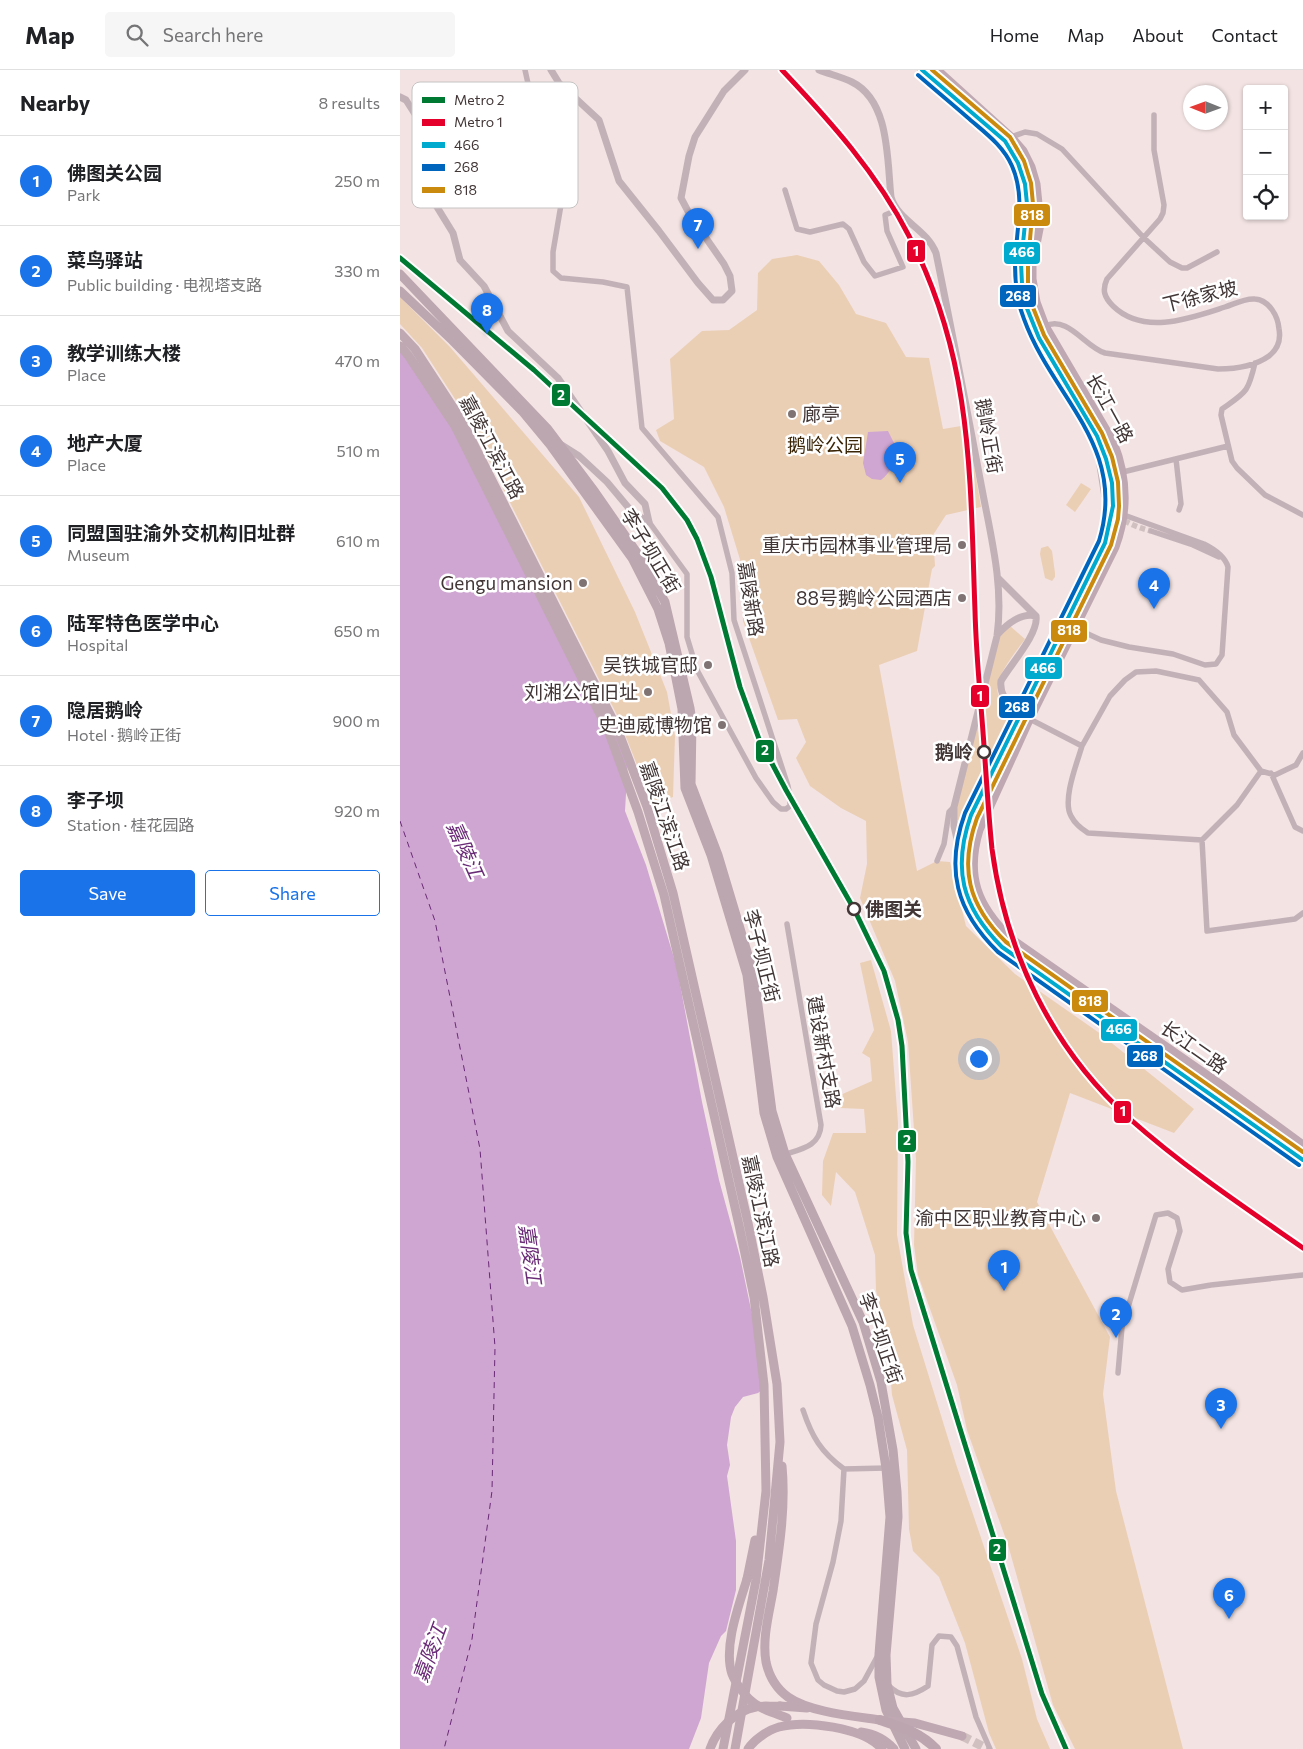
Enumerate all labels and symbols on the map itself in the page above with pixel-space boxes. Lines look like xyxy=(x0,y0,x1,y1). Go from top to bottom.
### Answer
legend xyxy=(412,82,578,208)
north arrow xyxy=(1183,85,1228,130)
text: Metro 2 xyxy=(454,91,505,108)
text: Metro 1 xyxy=(454,113,503,130)
text: 466 xyxy=(454,136,479,153)
text: 268 xyxy=(454,158,479,175)
text: 818 xyxy=(454,181,477,198)
line badge: 818 xyxy=(1013,203,1051,227)
text: 818 xyxy=(1020,206,1044,223)
pin: 7 xyxy=(682,208,714,249)
line badge: 1 xyxy=(906,239,926,263)
line badge: 466 xyxy=(1003,241,1041,265)
text: 1 xyxy=(913,242,919,259)
text: 466 xyxy=(1009,243,1035,260)
street label: 下徐家坡 xyxy=(1160,275,1240,316)
line badge: 268 xyxy=(999,284,1037,308)
text: 268 xyxy=(1005,287,1031,304)
pin: 8 xyxy=(471,293,503,334)
street label: 长江一路 xyxy=(1082,369,1139,447)
line badge: 2 xyxy=(551,383,571,407)
text: 2 xyxy=(557,386,565,403)
street label: 嘉陵江滨江路 xyxy=(456,391,529,502)
street label: 鹅岭正街 xyxy=(972,396,1007,475)
place label: 廊亭 xyxy=(802,402,840,425)
marker: 廊亭 xyxy=(786,408,798,420)
park label: 鹅岭公园 xyxy=(787,433,863,456)
pin: 5 xyxy=(884,442,916,483)
street label: 李子坝正街 xyxy=(617,504,686,597)
place label: 重庆市园林事业管理局 xyxy=(762,533,952,556)
marker: 重庆市园林事业管理局 xyxy=(956,539,968,551)
street label: 嘉陵新路 xyxy=(734,560,769,638)
pin: 4 xyxy=(1138,568,1170,609)
place label: Gengu mansion xyxy=(440,571,573,594)
marker: Gengu mansion xyxy=(577,577,589,589)
place label: 88号鹅岭公园酒店 xyxy=(796,586,952,609)
marker: 88号鹅岭公园酒店 xyxy=(956,592,968,604)
line badge: 818 xyxy=(1050,619,1088,643)
text: 818 xyxy=(1057,621,1081,638)
place label: 吴铁城官邸 xyxy=(603,653,698,676)
line badge: 466 xyxy=(1024,656,1063,680)
marker: 吴铁城官邸 xyxy=(702,659,714,671)
text: 466 xyxy=(1030,659,1056,676)
place label: 刘湘公馆旧址 xyxy=(524,680,638,703)
line badge: 1 xyxy=(970,684,990,708)
marker: 刘湘公馆旧址 xyxy=(642,686,654,698)
text: 1 xyxy=(977,687,983,704)
line badge: 268 xyxy=(998,695,1036,719)
text: 268 xyxy=(1004,698,1030,715)
place label: 史迪威博物馆 xyxy=(598,713,712,736)
marker: 史迪威博物馆 xyxy=(716,719,728,731)
line badge: 2 xyxy=(755,739,775,763)
place label: 鹅岭 xyxy=(935,740,973,763)
text: 2 xyxy=(761,741,769,758)
marker: 鹅岭 xyxy=(977,745,991,759)
street label: 嘉陵江滨江路 xyxy=(636,758,695,873)
water label: 嘉陵江 xyxy=(443,817,490,884)
place label: 佛图关 xyxy=(865,897,922,920)
marker: 佛图关 xyxy=(847,902,861,916)
street label: 李子坝正街 xyxy=(740,907,785,1005)
line badge: 818 xyxy=(1071,989,1109,1013)
text: 818 xyxy=(1078,992,1102,1009)
street label: 建设新村支路 xyxy=(803,994,846,1110)
street label: 长江二路 xyxy=(1157,1015,1232,1078)
line badge: 466 xyxy=(1100,1018,1138,1042)
text: 466 xyxy=(1106,1020,1132,1037)
line badge: 268 xyxy=(1126,1044,1164,1068)
your location xyxy=(966,1046,992,1072)
text: 268 xyxy=(1132,1047,1158,1064)
line badge: 1 xyxy=(1113,1100,1132,1124)
text: 1 xyxy=(1120,1102,1126,1119)
line badge: 2 xyxy=(897,1129,917,1153)
text: 2 xyxy=(903,1131,911,1148)
street label: 嘉陵江滨江路 xyxy=(738,1153,785,1269)
place label: 渝中区职业教育中心 xyxy=(915,1206,1086,1229)
marker: 渝中区职业教育中心 xyxy=(1090,1212,1102,1224)
water label: 嘉陵江 xyxy=(515,1222,547,1287)
pin: 1 xyxy=(988,1250,1020,1291)
street label: 李子坝正街 xyxy=(855,1289,908,1387)
pin: 2 xyxy=(1100,1297,1132,1338)
pin: 3 xyxy=(1205,1388,1237,1429)
line badge: 2 xyxy=(988,1538,1007,1562)
text: 2 xyxy=(993,1540,1001,1557)
pin: 6 xyxy=(1213,1578,1245,1619)
water label: 嘉陵江 xyxy=(408,1618,451,1685)

